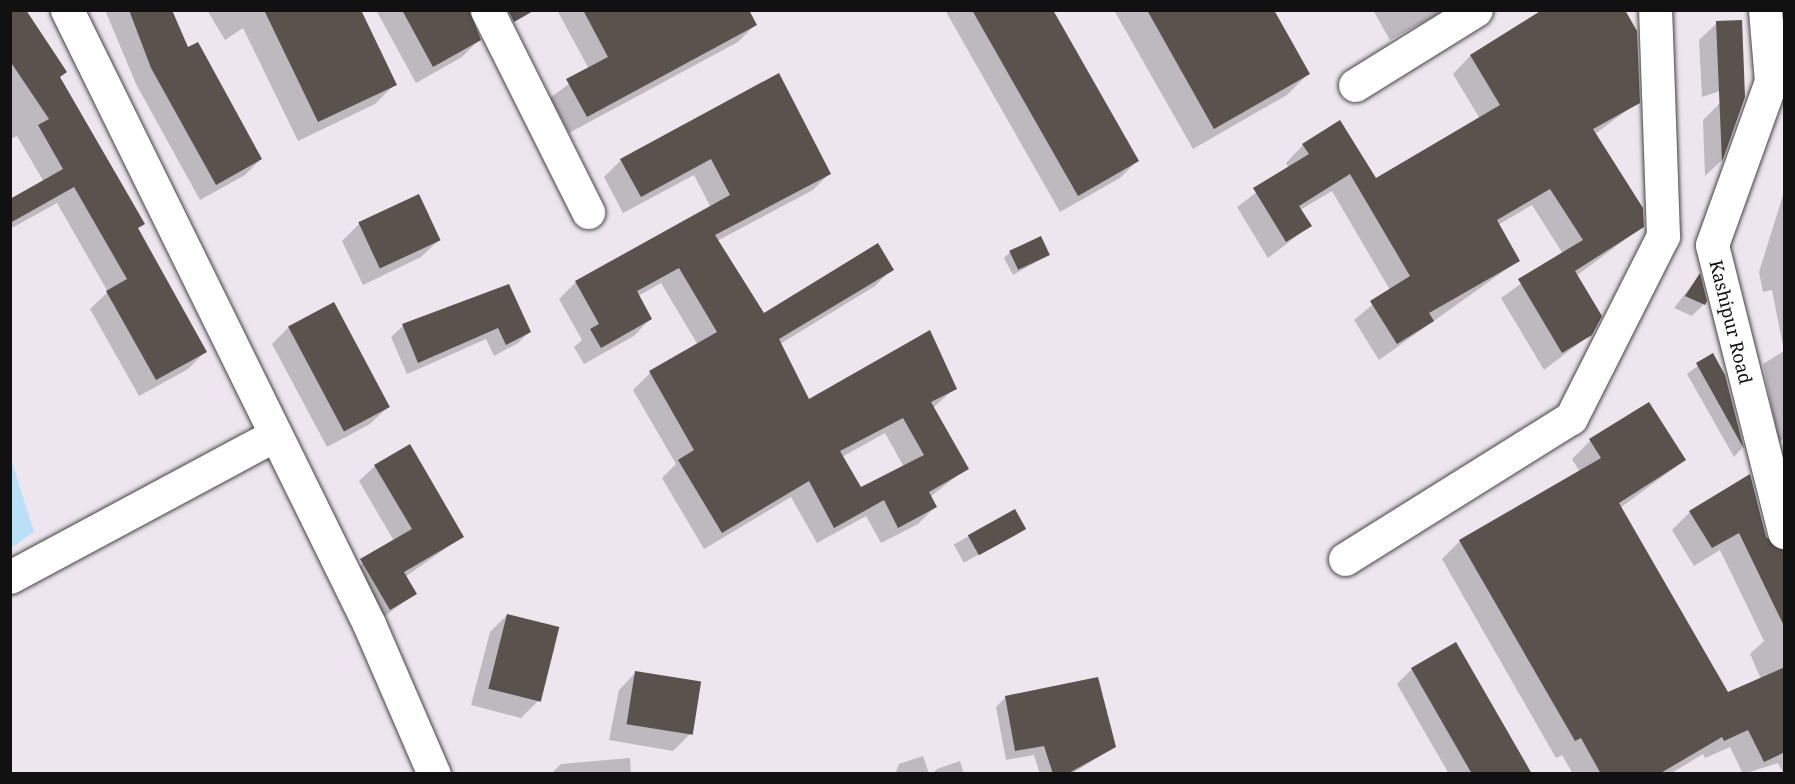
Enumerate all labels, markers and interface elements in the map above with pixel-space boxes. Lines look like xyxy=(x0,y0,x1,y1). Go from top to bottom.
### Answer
street label: Kashipur Road xyxy=(1705,258,1757,386)

